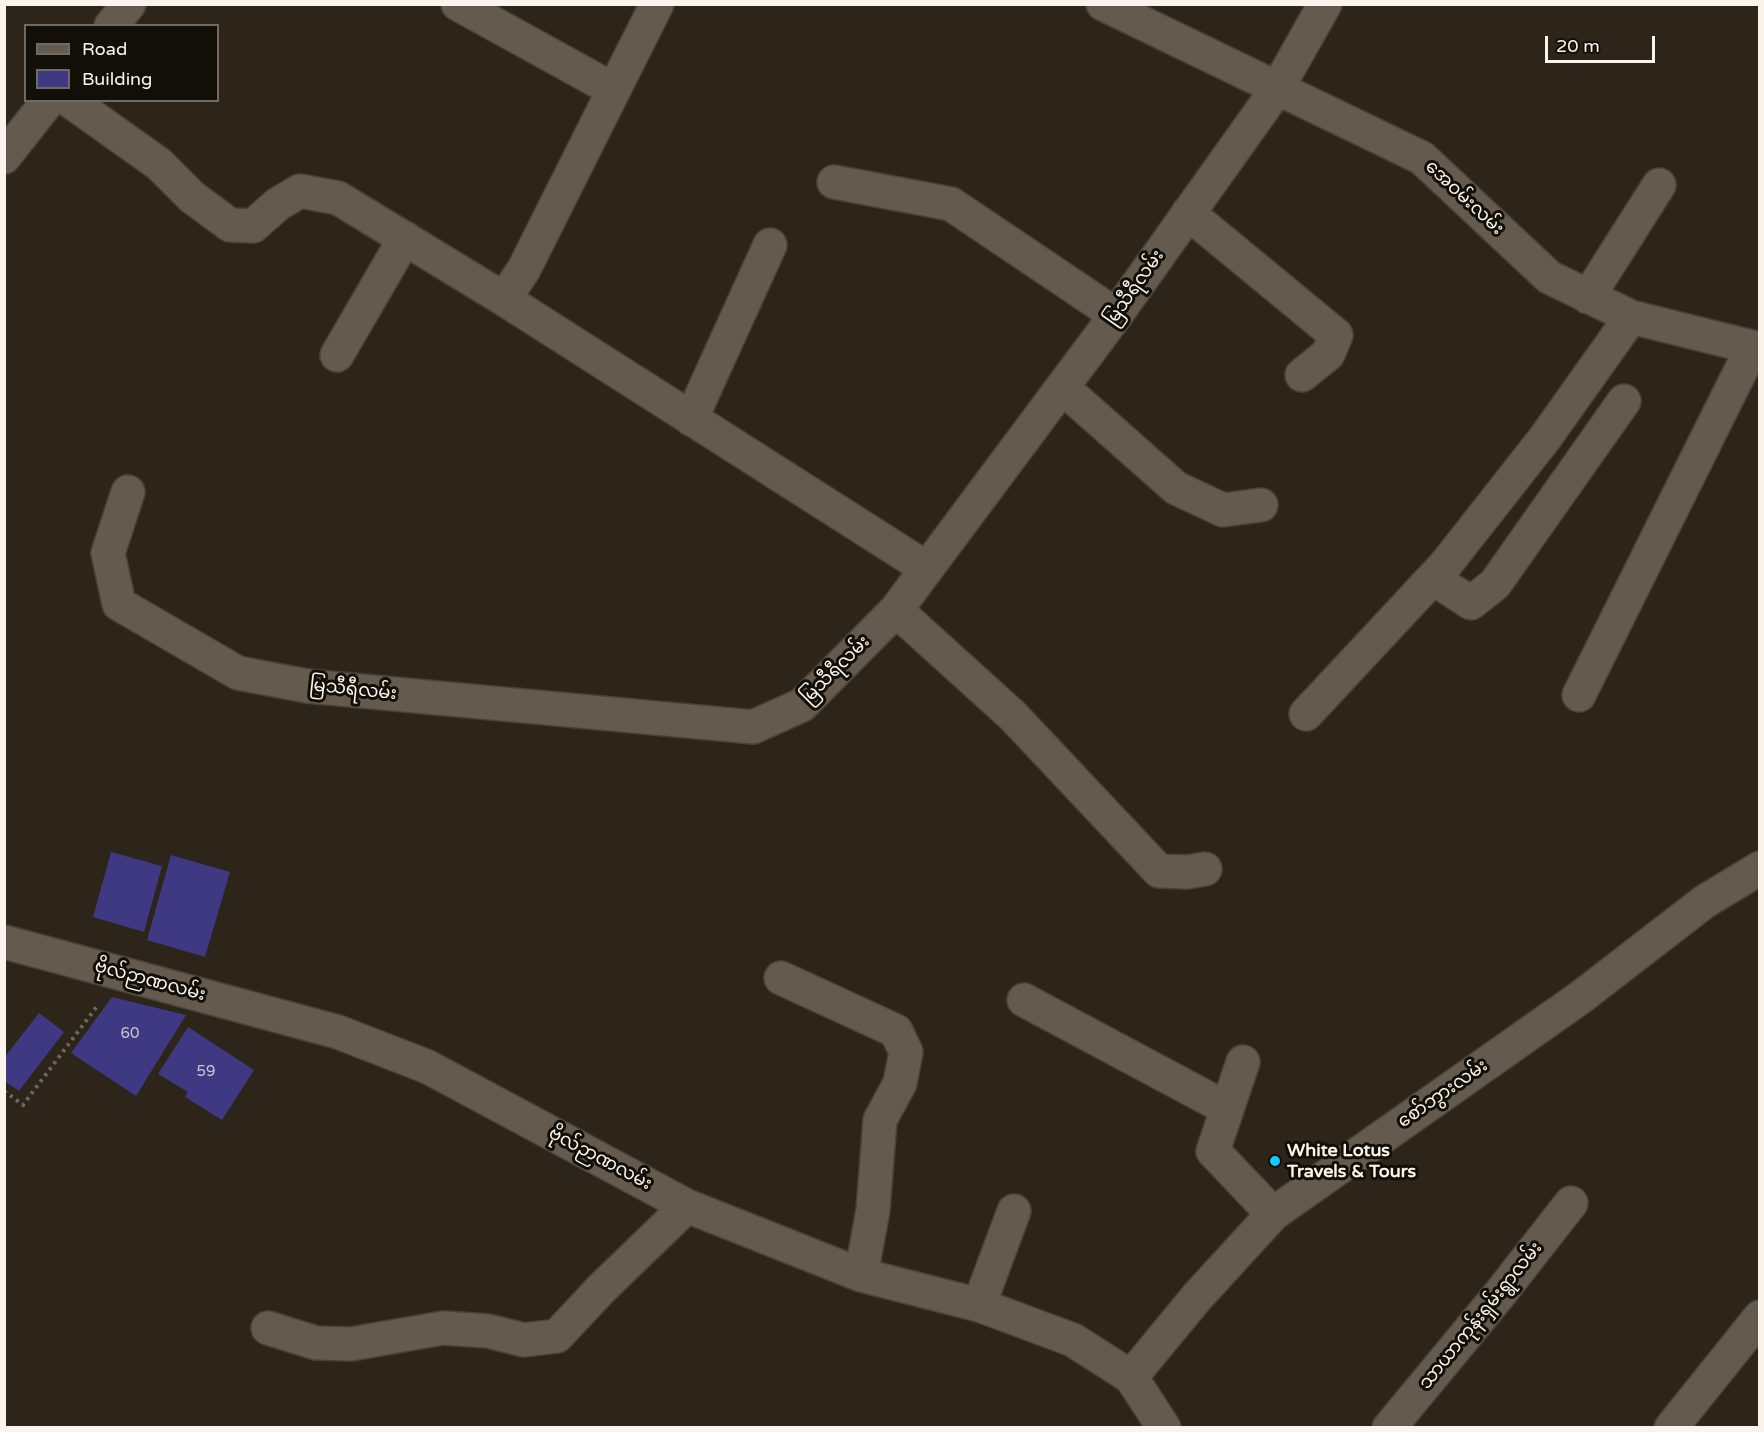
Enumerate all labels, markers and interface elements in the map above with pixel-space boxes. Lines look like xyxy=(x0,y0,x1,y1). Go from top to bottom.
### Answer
legend xyxy=(24,24,219,102)
scale bar xyxy=(1548,24,1658,62)
text: 20 m xyxy=(1556,35,1600,57)
text: Road xyxy=(82,38,127,60)
text: Building xyxy=(82,68,152,90)
street label: အေဝမ်းလမ်း xyxy=(1420,156,1508,240)
street label: မြသီရီလမ်း xyxy=(1101,246,1169,330)
street label: မြသီရီလမ်း xyxy=(797,631,875,709)
street label: မြသီရီလမ်း xyxy=(308,675,398,705)
street label: ဗိုလ်ဉာဏလမ်း xyxy=(92,956,208,1006)
house number: 60 xyxy=(121,1025,139,1043)
street label: စော်ဘွားလမ်း xyxy=(1394,1055,1492,1133)
house number: 59 xyxy=(197,1063,215,1081)
street label: ဗိုလ်ဉာဏလမ်း xyxy=(545,1123,655,1195)
place label: White Lotus Travels & Tours xyxy=(1287,1140,1416,1182)
marker: White Lotus Travels & Tours xyxy=(1268,1154,1282,1168)
street label: သာယာကုန်းရှမ်းရွာလမ်း xyxy=(1415,1238,1547,1394)

